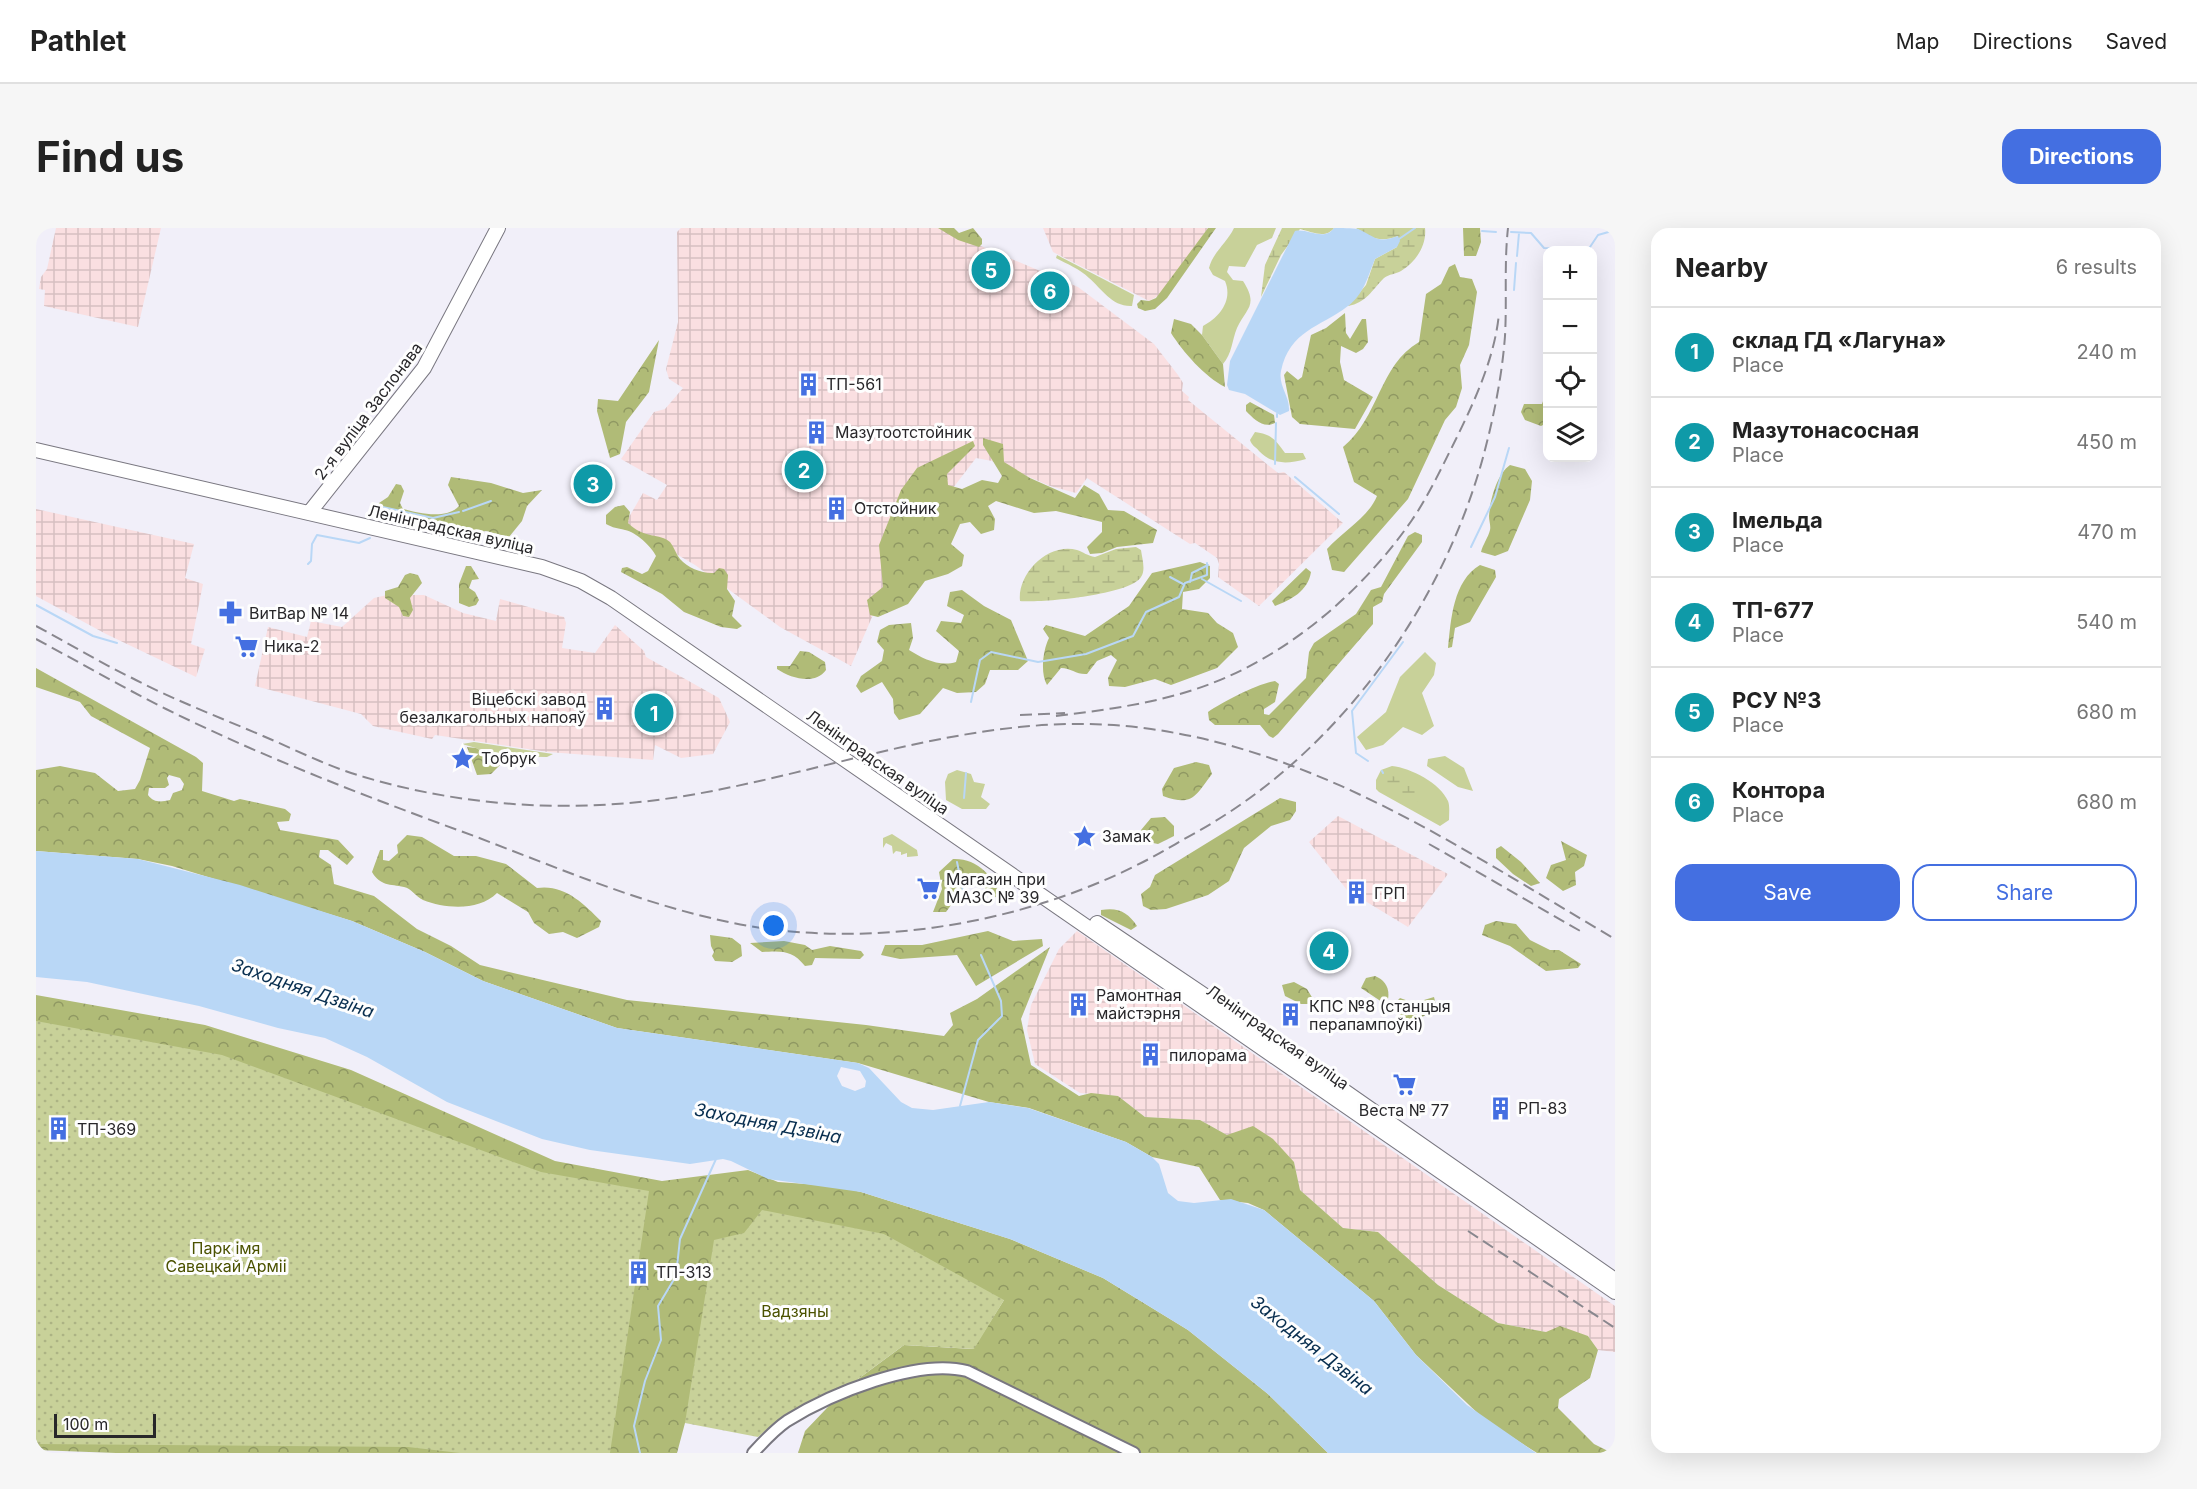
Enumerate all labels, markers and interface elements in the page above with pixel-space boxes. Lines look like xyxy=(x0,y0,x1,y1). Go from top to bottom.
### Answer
text: Pathlet xyxy=(30,24,126,58)
text: Map xyxy=(1896,29,1939,54)
text: Directions xyxy=(1972,29,2073,54)
text: Saved xyxy=(2106,29,2167,54)
button: Directions xyxy=(2002,129,2161,184)
text: Find us xyxy=(36,131,184,182)
map controls xyxy=(1543,246,1597,462)
button: + xyxy=(1543,246,1597,300)
pin: 5 xyxy=(972,248,1010,292)
text: Nearby xyxy=(1675,252,1768,283)
text: 6 results xyxy=(2056,255,2137,279)
pin: 6 xyxy=(1030,268,1070,314)
button: − xyxy=(1543,300,1597,354)
text: склад ГД «Лагуна» xyxy=(1732,327,1946,353)
street label: 2-я вуліца Заслонава xyxy=(310,338,426,484)
text: 1 xyxy=(1690,340,1699,364)
text: 240 m xyxy=(2076,340,2137,364)
text: Place xyxy=(1732,353,1784,377)
button: locate xyxy=(1543,354,1597,408)
building icon: ТП-561 xyxy=(795,371,821,397)
place label: ТП-561 xyxy=(826,374,882,394)
button: layers xyxy=(1543,408,1597,462)
text: Мазутонасосная xyxy=(1732,417,1919,443)
building icon: Мазутоотстойник xyxy=(804,419,830,445)
place label: Мазутоотстойник xyxy=(835,422,972,442)
text: 2 xyxy=(1688,430,1701,454)
text: 450 m xyxy=(2076,430,2137,454)
text: Place xyxy=(1732,443,1784,467)
pin: 2 xyxy=(784,448,824,492)
pin: 3 xyxy=(574,462,612,506)
building icon: Отстойник xyxy=(823,495,849,521)
place label: Отстойник xyxy=(854,498,937,518)
street label: Ленінградская вуліца xyxy=(366,500,536,558)
text: Імельда xyxy=(1732,507,1823,533)
text: 3 xyxy=(1688,520,1701,544)
text: 470 m xyxy=(2077,520,2137,544)
text: Place xyxy=(1732,533,1784,557)
text: ТП-677 xyxy=(1732,597,1814,623)
pharmacy icon: ВитВар № 14 xyxy=(218,600,244,626)
place label: ВитВар № 14 xyxy=(249,603,349,623)
text: 4 xyxy=(1688,610,1701,634)
text: 540 m xyxy=(2076,610,2137,634)
text: Place xyxy=(1732,623,1784,647)
supermarket icon: Ника-2 xyxy=(233,633,259,659)
place label: Ника-2 xyxy=(264,636,320,656)
text: РСУ №3 xyxy=(1732,687,1821,713)
place label: Віцебскі завод безалкагольных напояў xyxy=(399,689,586,727)
pin: 1 xyxy=(634,690,674,736)
building icon: Віцебскі завод безалкагольных напояў xyxy=(591,695,617,721)
text: 5 xyxy=(1688,700,1701,724)
text: 680 m xyxy=(2076,700,2137,724)
street label: Ленінградская вуліца xyxy=(803,705,953,819)
text: Place xyxy=(1732,713,1784,737)
place icon: Тобрук xyxy=(450,745,476,771)
place label: Тобрук xyxy=(481,748,537,768)
text: Контора xyxy=(1732,777,1825,803)
text: 6 xyxy=(1688,790,1701,814)
text: 680 m xyxy=(2076,790,2137,814)
text: Place xyxy=(1732,803,1784,827)
place icon: Замак xyxy=(1071,823,1097,849)
place label: Замак xyxy=(1102,826,1151,846)
button: Save xyxy=(1675,864,1900,921)
button: Share xyxy=(1912,864,2137,921)
place label: Магазин при МАЗС № 39 xyxy=(946,869,1045,907)
supermarket icon: Магазин при МАЗС № 39 xyxy=(915,875,941,901)
building icon: ГРП xyxy=(1343,880,1369,906)
place label: ГРП xyxy=(1374,883,1405,903)
your location xyxy=(759,911,788,940)
pin: 4 xyxy=(1310,928,1348,974)
water label: Заходняя Дзвіна xyxy=(229,954,377,1022)
street label: Ленінградская вуліца xyxy=(1203,980,1353,1094)
place label: Рамонтная майстэрня xyxy=(1096,985,1182,1023)
building icon: Рамонтная майстэрня xyxy=(1065,991,1091,1017)
place label: КПС №8 (станцыя перапампоўкі) xyxy=(1309,996,1451,1034)
building icon: КПС №8 (станцыя перапампоўкі) xyxy=(1278,1002,1304,1028)
building icon: пилорама xyxy=(1138,1042,1164,1068)
place label: пилорама xyxy=(1169,1045,1247,1065)
supermarket icon: Веста № 77 xyxy=(1391,1072,1417,1098)
building icon: РП-83 xyxy=(1487,1095,1513,1121)
water label: Заходняя Дзвіна xyxy=(693,1098,843,1148)
place label: РП-83 xyxy=(1518,1098,1567,1118)
place label: Веста № 77 xyxy=(1359,1100,1449,1120)
building icon: ТП-369 xyxy=(46,1116,72,1142)
place label: ТП-369 xyxy=(77,1119,136,1139)
park label: Парк імя Савецкай Арміі xyxy=(165,1238,287,1276)
building icon: ТП-313 xyxy=(625,1259,651,1285)
place label: ТП-313 xyxy=(656,1262,712,1282)
water label: Заходняя Дзвіна xyxy=(1247,1291,1377,1399)
park label: Вадзяны xyxy=(761,1301,829,1321)
scale bar xyxy=(54,1411,156,1438)
text: 100 m xyxy=(63,1414,108,1434)

